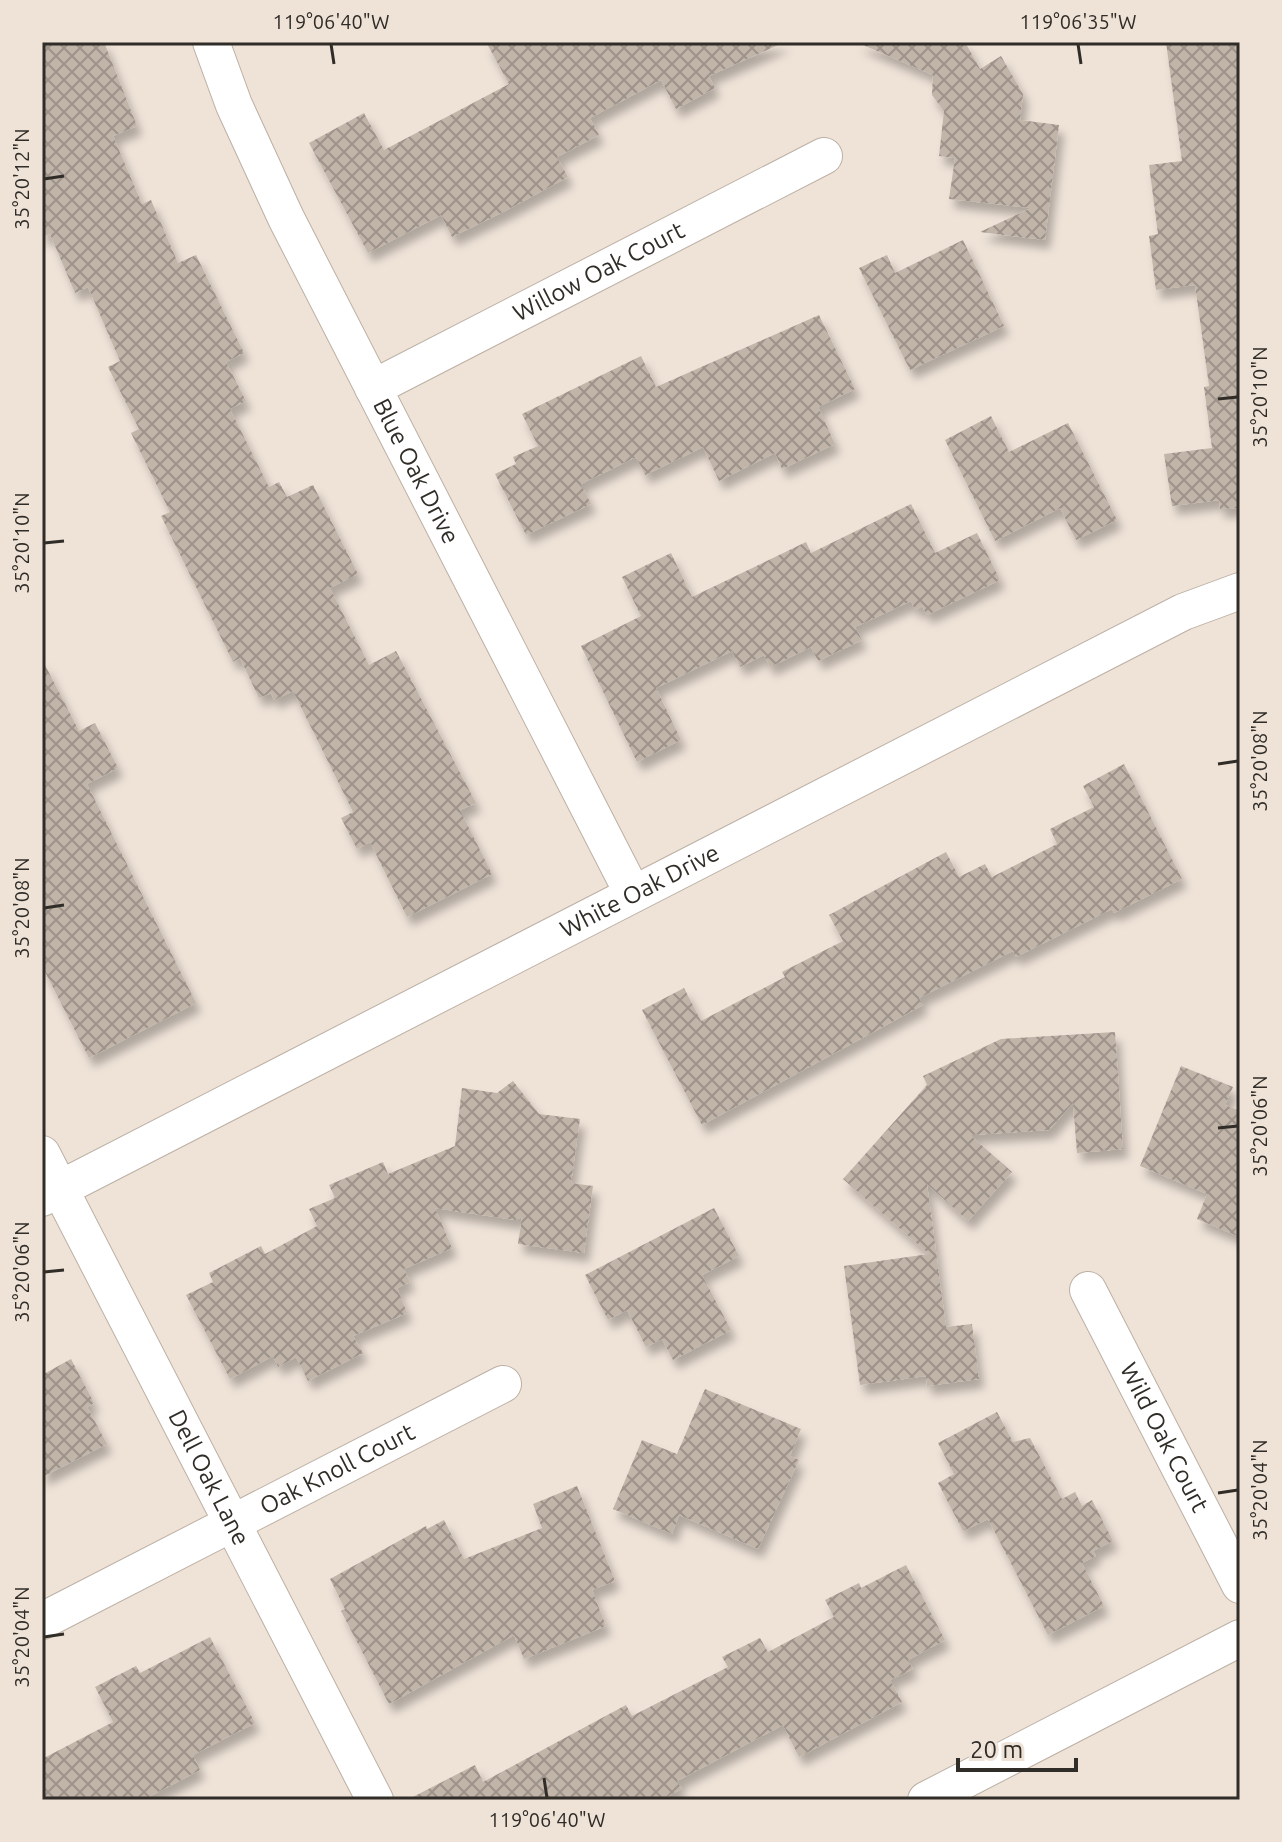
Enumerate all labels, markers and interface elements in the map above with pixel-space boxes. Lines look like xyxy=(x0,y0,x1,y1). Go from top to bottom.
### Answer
text: 119°06'40"W xyxy=(273,10,389,33)
text: 119°06'35"W xyxy=(1020,10,1136,33)
text: 35°20'12"N xyxy=(10,128,33,230)
street label: Willow Oak Court xyxy=(508,216,689,327)
text: 35°20'10"N xyxy=(1248,346,1271,448)
street label: Blue Oak Drive xyxy=(368,394,465,548)
text: 35°20'10"N xyxy=(10,492,33,594)
text: 35°20'08"N xyxy=(1248,710,1271,812)
street label: White Oak Drive xyxy=(555,839,724,943)
text: 35°20'08"N xyxy=(10,857,33,959)
text: 35°20'06"N xyxy=(1248,1075,1271,1177)
text: 35°20'06"N xyxy=(10,1221,33,1323)
street label: Wild Oak Court xyxy=(1115,1358,1214,1517)
street label: Dell Oak Lane xyxy=(163,1405,255,1549)
street label: Oak Knoll Court xyxy=(255,1418,419,1520)
text: 35°20'04"N xyxy=(1248,1439,1271,1541)
text: 35°20'04"N xyxy=(10,1586,33,1688)
scale bar xyxy=(958,1722,1076,1772)
text: 20 m xyxy=(970,1736,1023,1763)
text: 119°06'40"W xyxy=(489,1808,605,1831)

